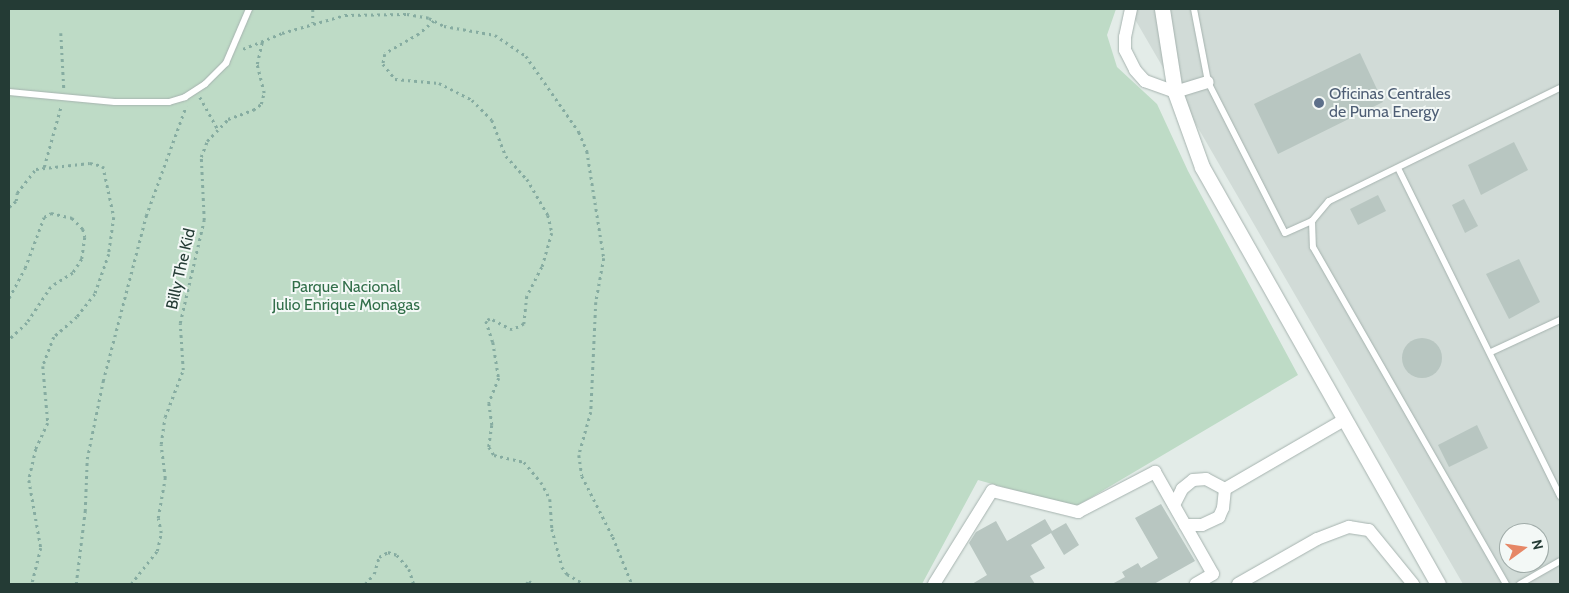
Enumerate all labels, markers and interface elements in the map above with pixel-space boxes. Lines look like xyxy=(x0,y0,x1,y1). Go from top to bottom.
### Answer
place label: Oficinas Centrales de Puma Energy xyxy=(1329,84,1451,122)
marker: Oficinas Centrales de Puma Energy xyxy=(1313,97,1325,109)
street label: Billy The Kid xyxy=(162,227,200,311)
park label: Parque Nacional Julio Enrique Monagas xyxy=(272,277,420,315)
north arrow xyxy=(1499,523,1549,573)
text: N xyxy=(1528,538,1548,552)

